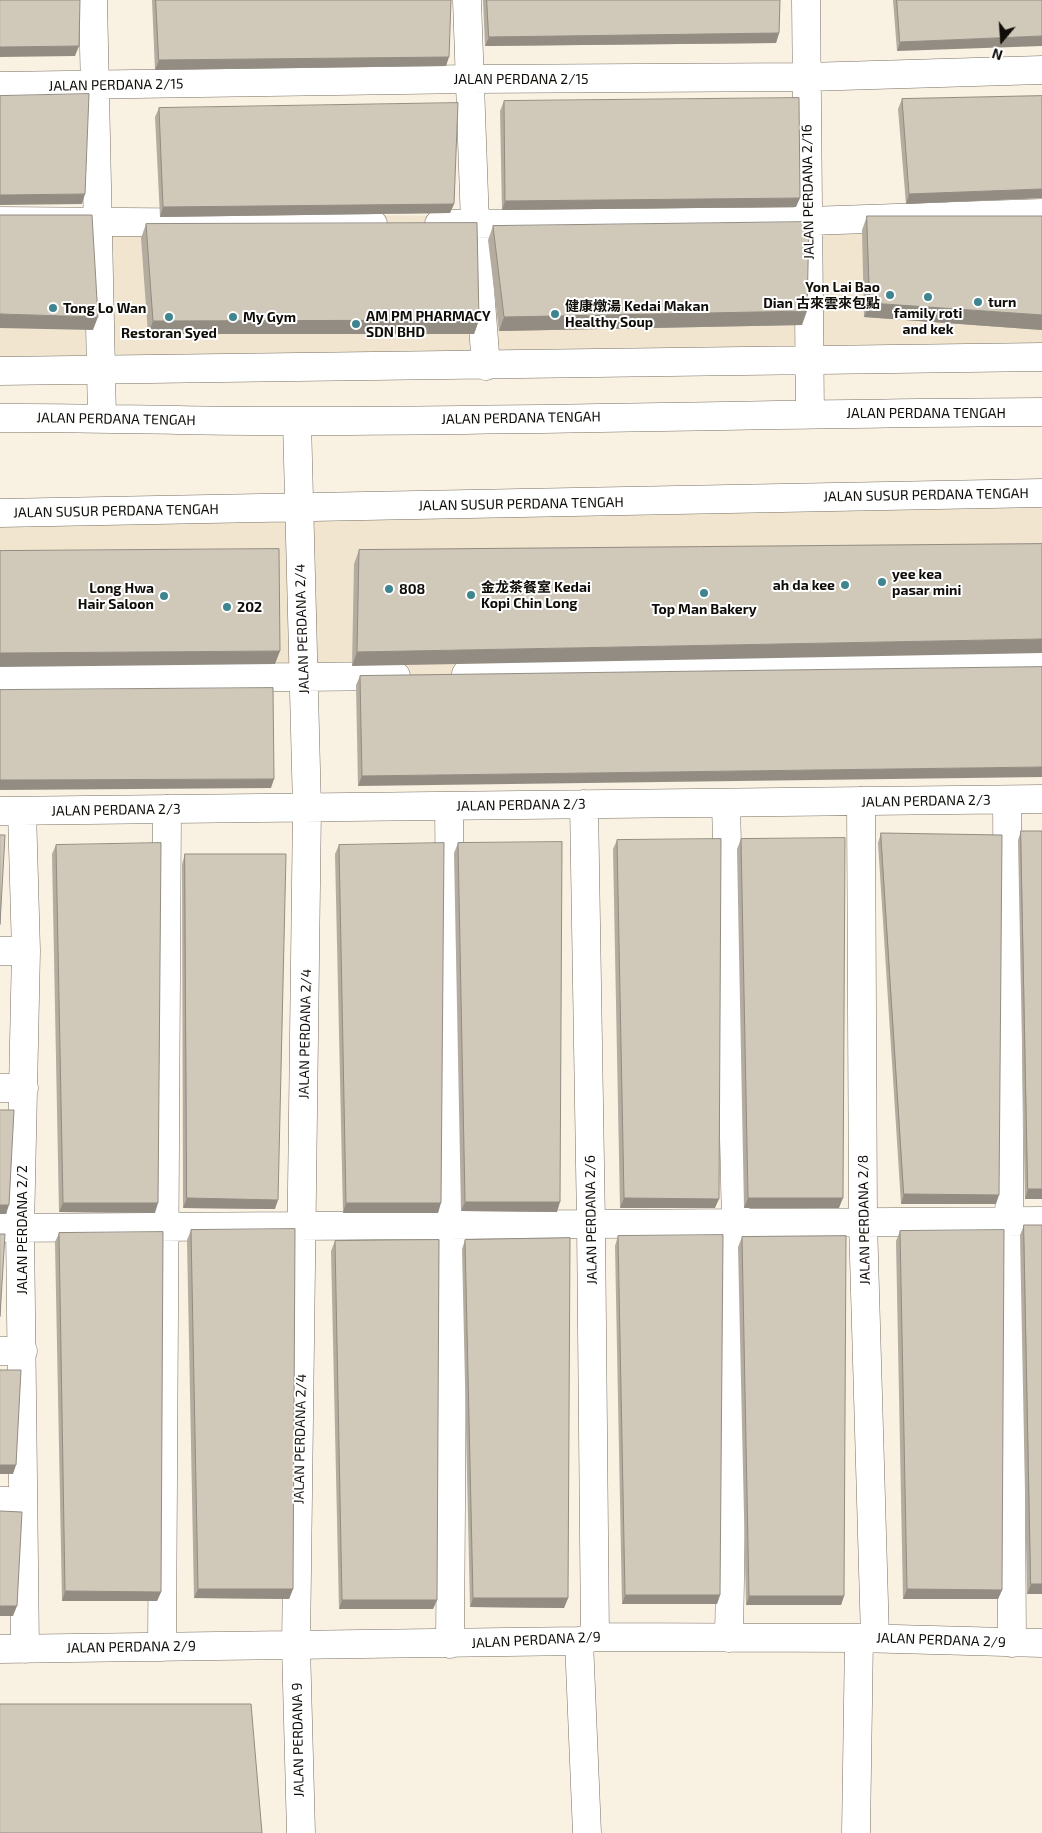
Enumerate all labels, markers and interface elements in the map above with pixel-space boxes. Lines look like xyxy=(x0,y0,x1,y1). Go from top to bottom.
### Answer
north arrow xyxy=(977,15,1027,65)
text: N xyxy=(990,45,1005,64)
street label: JALAN PERDANA 2/15 xyxy=(454,71,588,87)
street label: JALAN PERDANA 2/15 xyxy=(48,75,184,95)
street label: JALAN PERDANA 2/16 xyxy=(798,124,818,260)
place label: Yon Lai Bao Dian 古來雲來包點 xyxy=(763,279,880,312)
marker: Yon Lai Bao Dian 古來雲來包點 xyxy=(884,289,896,301)
marker: family roti and kek xyxy=(922,291,934,303)
place label: turn xyxy=(988,294,1016,310)
marker: turn xyxy=(972,296,984,308)
place label: 健康燉湯 Kedai Makan Healthy Soup xyxy=(565,298,709,331)
place label: Tong Lo Wan xyxy=(63,300,147,316)
marker: Tong Lo Wan xyxy=(47,302,59,314)
place label: family roti and kek xyxy=(894,305,962,338)
place label: AM PM PHARMACY SDN BHD xyxy=(366,308,491,341)
marker: 健康燉湯 Kedai Makan Healthy Soup xyxy=(549,308,561,320)
place label: My Gym xyxy=(243,309,296,325)
marker: Restoran Syed xyxy=(163,311,175,323)
marker: My Gym xyxy=(227,311,239,323)
marker: AM PM PHARMACY SDN BHD xyxy=(350,318,362,330)
place label: Restoran Syed xyxy=(121,325,217,341)
street label: JALAN PERDANA TENGAH xyxy=(846,405,1006,421)
street label: JALAN PERDANA TENGAH xyxy=(441,408,601,428)
street label: JALAN PERDANA TENGAH xyxy=(36,409,196,429)
street label: JALAN SUSUR PERDANA TENGAH xyxy=(823,485,1029,505)
street label: JALAN SUSUR PERDANA TENGAH xyxy=(418,494,624,514)
street label: JALAN SUSUR PERDANA TENGAH xyxy=(13,501,219,521)
street label: JALAN PERDANA 2/4 xyxy=(291,564,313,694)
place label: yee kea pasar mini xyxy=(892,566,961,598)
marker: yee kea pasar mini xyxy=(876,576,888,588)
place label: ah da kee xyxy=(773,577,835,593)
place label: 金龙茶餐室 Kedai Kopi Chin Long xyxy=(481,579,591,612)
marker: ah da kee xyxy=(839,579,851,591)
place label: Long Hwa Hair Saloon xyxy=(78,580,154,612)
place label: 808 xyxy=(399,581,425,597)
marker: 808 xyxy=(383,583,395,595)
marker: Top Man Bakery xyxy=(698,587,710,599)
marker: 金龙茶餐室 Kedai Kopi Chin Long xyxy=(465,589,477,601)
marker: Long Hwa Hair Saloon xyxy=(158,590,170,602)
place label: 202 xyxy=(237,599,262,615)
marker: 202 xyxy=(221,601,233,613)
place label: Top Man Bakery xyxy=(651,601,757,617)
street label: JALAN PERDANA 2/3 xyxy=(861,791,991,811)
street label: JALAN PERDANA 2/3 xyxy=(456,795,586,815)
street label: JALAN PERDANA 2/3 xyxy=(51,800,181,820)
street label: JALAN PERDANA 2/4 xyxy=(295,969,315,1099)
street label: JALAN PERDANA 2/6 xyxy=(581,1155,601,1285)
street label: JALAN PERDANA 2/8 xyxy=(854,1155,874,1285)
street label: JALAN PERDANA 2/2 xyxy=(14,1165,30,1295)
street label: JALAN PERDANA 2/4 xyxy=(290,1374,310,1504)
street label: JALAN PERDANA 2/9 xyxy=(471,1628,601,1652)
street label: JALAN PERDANA 2/9 xyxy=(876,1629,1006,1651)
street label: JALAN PERDANA 2/9 xyxy=(66,1637,196,1657)
street label: JALAN PERDANA 9 xyxy=(289,1682,307,1798)

